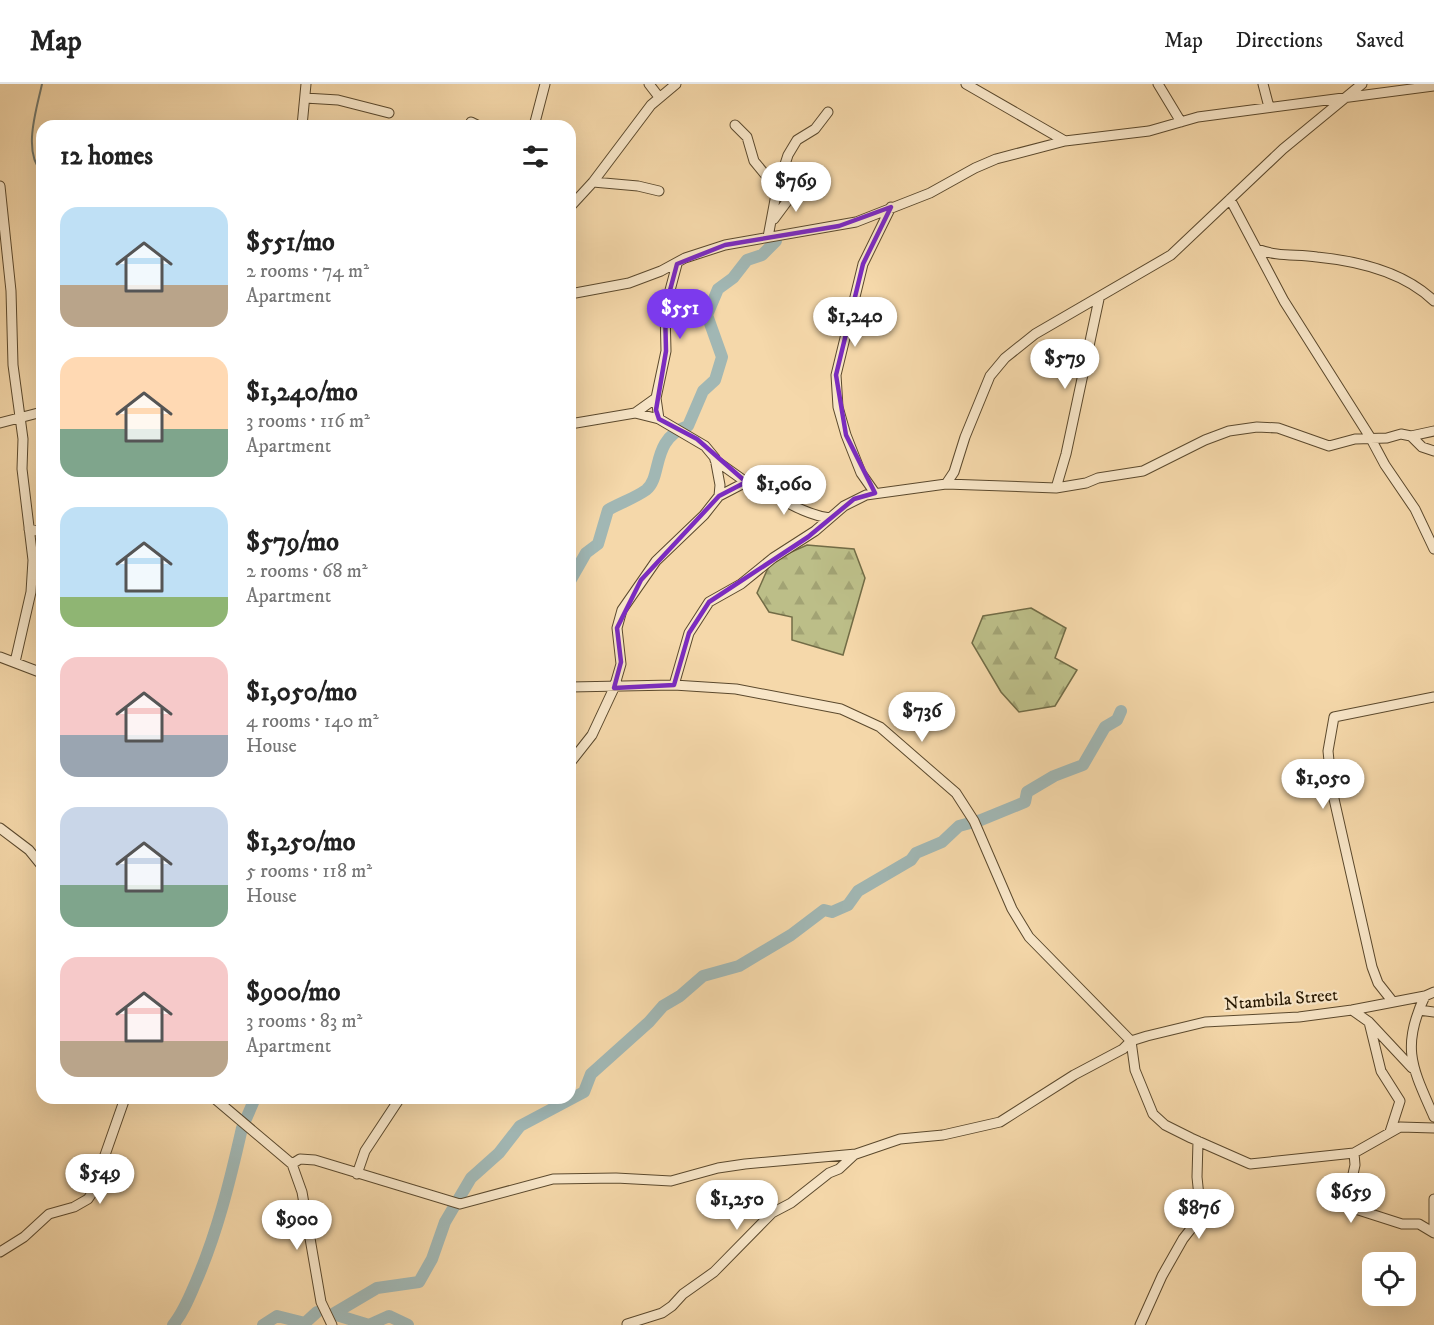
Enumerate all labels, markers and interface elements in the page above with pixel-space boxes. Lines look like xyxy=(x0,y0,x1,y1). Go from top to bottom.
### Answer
text: Map xyxy=(30,24,82,59)
text: Map xyxy=(1164,28,1203,54)
text: Directions xyxy=(1236,28,1323,54)
text: Saved xyxy=(1356,28,1404,54)
text: 12 homes xyxy=(60,140,153,173)
icon: filters xyxy=(519,140,552,173)
pin: $769 xyxy=(760,162,832,213)
text: $769 xyxy=(775,169,817,194)
text: $551/mo xyxy=(246,226,335,259)
icon: home xyxy=(108,231,180,303)
text: 2 rooms · 74 m² xyxy=(246,259,369,284)
text: Apartment xyxy=(246,284,331,309)
pin: $551 xyxy=(644,289,716,340)
text: $551 xyxy=(661,296,699,321)
pin: $1,240 xyxy=(806,297,904,348)
text: $1,240 xyxy=(827,304,883,329)
pin: $579 xyxy=(1029,339,1101,390)
text: $579 xyxy=(1044,346,1086,371)
text: $1,240/mo xyxy=(246,376,358,409)
icon: home xyxy=(108,381,180,453)
text: 3 rooms · 116 m² xyxy=(246,409,370,434)
text: Apartment xyxy=(246,434,331,459)
pin: $1,060 xyxy=(735,465,833,516)
text: $1,060 xyxy=(756,472,812,497)
text: $579/mo xyxy=(246,526,339,559)
icon: home xyxy=(108,531,180,603)
text: 2 rooms · 68 m² xyxy=(246,559,368,584)
text: Apartment xyxy=(246,584,331,609)
text: $1,050/mo xyxy=(246,676,357,709)
icon: home xyxy=(108,681,180,753)
pin: $736 xyxy=(886,692,958,743)
text: $736 xyxy=(902,699,942,724)
text: 4 rooms · 140 m² xyxy=(246,709,379,734)
text: House xyxy=(246,734,297,759)
pin: $1,050 xyxy=(1274,759,1372,810)
text: $1,050 xyxy=(1295,766,1351,791)
text: $1,250/mo xyxy=(246,826,355,859)
icon: home xyxy=(108,831,180,903)
text: 5 rooms · 118 m² xyxy=(246,859,372,884)
text: House xyxy=(246,884,297,909)
text: $900/mo xyxy=(246,976,340,1009)
icon: home xyxy=(108,981,180,1053)
street label: Ntambila Street xyxy=(1223,984,1339,1016)
text: 3 rooms · 83 m² xyxy=(246,1009,362,1034)
text: Apartment xyxy=(246,1034,331,1059)
pin: $549 xyxy=(64,1154,136,1205)
text: $549 xyxy=(79,1161,121,1186)
pin: $659 xyxy=(1315,1173,1387,1224)
pin: $1,250 xyxy=(688,1180,786,1231)
text: $659 xyxy=(1330,1180,1372,1205)
text: $1,250 xyxy=(710,1187,764,1212)
pin: $876 xyxy=(1163,1189,1235,1240)
text: $876 xyxy=(1178,1196,1220,1221)
pin: $900 xyxy=(261,1200,333,1251)
text: $900 xyxy=(276,1207,318,1232)
map controls xyxy=(1362,1252,1416,1306)
button: locate xyxy=(1362,1252,1416,1306)

